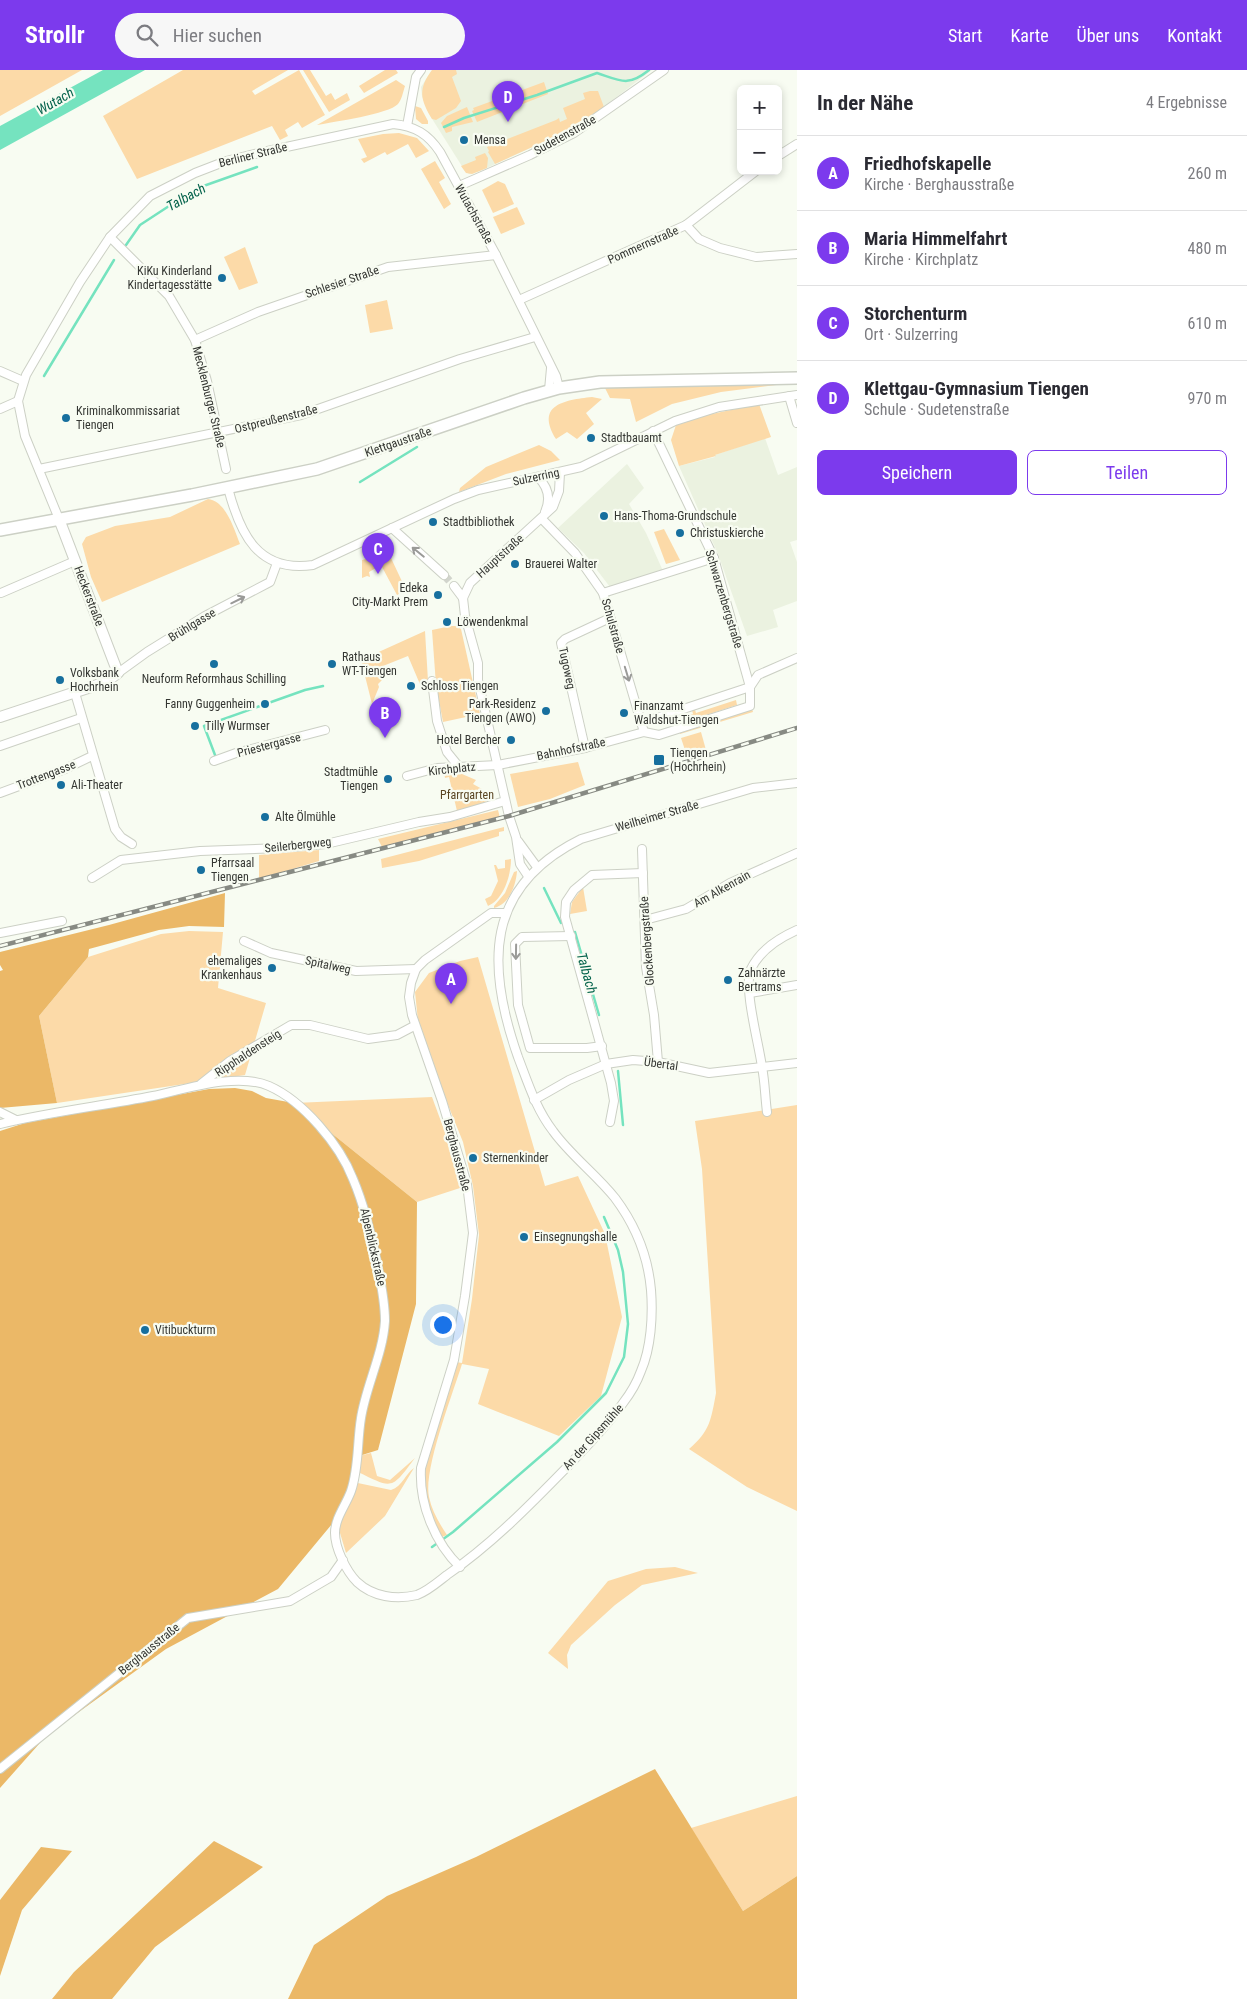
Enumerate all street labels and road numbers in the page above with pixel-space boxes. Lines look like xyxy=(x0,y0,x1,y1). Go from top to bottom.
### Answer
street label: Sudetenstraße xyxy=(532,112,599,158)
street label: Berliner Straße xyxy=(217,140,289,170)
street label: Wutachstraße xyxy=(452,182,496,246)
street label: Pommernstraße xyxy=(606,223,681,267)
street label: Schlesier Straße xyxy=(303,263,381,301)
street label: Mecklenburger Straße xyxy=(190,345,228,449)
street label: Ostpreußenstraße xyxy=(233,402,319,436)
street label: Klettgaustraße xyxy=(363,424,434,460)
street label: Sulzerring xyxy=(511,465,561,489)
street label: Hauptstraße xyxy=(474,531,527,581)
street label: Schwarzenbergstraße xyxy=(702,548,746,650)
street label: Heckerstraße xyxy=(71,564,107,628)
street label: Schulstraße xyxy=(599,597,628,655)
street label: Brühlgasse xyxy=(166,605,219,645)
street label: Tugoweg xyxy=(556,646,578,690)
street label: Priestergasse xyxy=(236,730,303,760)
street label: Bahnhofstraße xyxy=(536,735,607,763)
street label: Trottengasse xyxy=(14,757,78,793)
street label: Kirchplatz xyxy=(428,760,476,778)
street label: Weilheimer Straße xyxy=(614,797,701,835)
street label: Seilerbergweg xyxy=(264,835,332,855)
street label: Am Alkenrain xyxy=(691,868,753,910)
street label: Glockenbergstraße xyxy=(637,896,657,986)
street label: Spitalweg xyxy=(304,953,352,977)
street label: Ripphaldensteig xyxy=(212,1026,284,1080)
street label: Übertal xyxy=(643,1054,679,1073)
street label: Berghausstraße xyxy=(441,1117,474,1193)
street label: Alpenblickstraße xyxy=(357,1207,389,1288)
street label: An der Gipsmühle xyxy=(560,1401,626,1473)
street label: Berghausstraße xyxy=(116,1620,183,1678)

